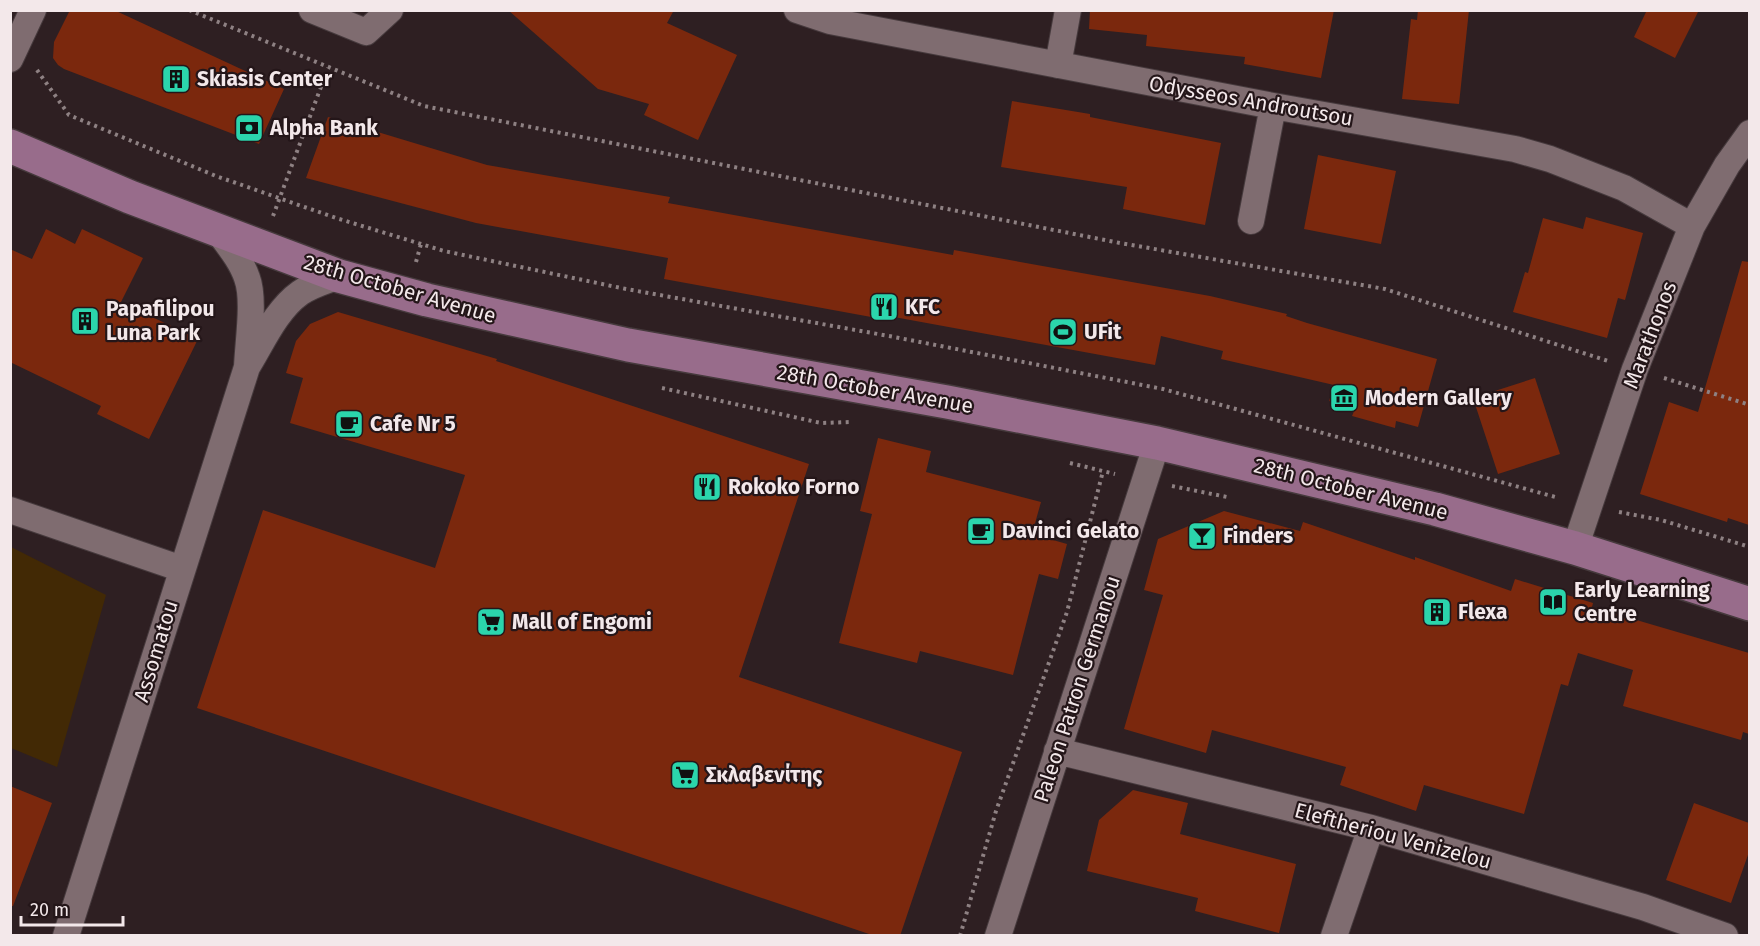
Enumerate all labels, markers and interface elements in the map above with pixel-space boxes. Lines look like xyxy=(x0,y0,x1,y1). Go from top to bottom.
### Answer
building icon: Skiasis Center xyxy=(160,63,192,95)
place label: Skiasis Center xyxy=(197,66,333,92)
street label: Odysseos Androutsou xyxy=(1147,70,1355,132)
bank icon: Alpha Bank xyxy=(233,112,265,144)
place label: Alpha Bank xyxy=(269,115,378,141)
street label: 28th October Avenue xyxy=(301,249,499,329)
street label: Marathonos xyxy=(1618,277,1682,392)
restaurant icon: KFC xyxy=(868,291,900,323)
place label: KFC xyxy=(905,294,940,320)
place label: Papafilipou Luna Park xyxy=(106,296,214,346)
building icon: Papafilipou Luna Park xyxy=(69,305,101,337)
sports icon: UFit xyxy=(1047,316,1079,348)
place label: UFit xyxy=(1084,319,1122,345)
street label: 28th October Avenue xyxy=(775,359,975,419)
museum icon: Modern Gallery xyxy=(1328,382,1360,414)
place label: Modern Gallery xyxy=(1365,385,1512,411)
cafe icon: Cafe Nr 5 xyxy=(333,408,365,440)
place label: Cafe Nr 5 xyxy=(370,411,456,437)
street label: 28th October Avenue xyxy=(1251,452,1451,526)
restaurant icon: Rokoko Forno xyxy=(691,471,723,503)
place label: Rokoko Forno xyxy=(728,474,860,500)
cafe icon: Davinci Gelato xyxy=(965,515,997,547)
place label: Davinci Gelato xyxy=(1002,518,1139,544)
bar icon: Finders xyxy=(1186,520,1218,552)
place label: Finders xyxy=(1223,523,1293,549)
street label: Paleon Patron Germanou xyxy=(1028,572,1126,806)
place label: Early Learning Centre xyxy=(1574,577,1710,627)
library icon: Early Learning Centre xyxy=(1537,586,1569,618)
building icon: Flexa xyxy=(1421,596,1453,628)
street label: Assomatou xyxy=(128,597,184,705)
place label: Flexa xyxy=(1458,599,1507,625)
supermarket icon: Mall of Engomi xyxy=(475,606,507,638)
place label: Mall of Engomi xyxy=(512,609,652,635)
supermarket icon: Σκλαβενίτης xyxy=(669,759,701,791)
place label: Σκλαβενίτης xyxy=(706,762,822,788)
street label: Eleftheriou Venizelou xyxy=(1292,797,1494,875)
scale bar xyxy=(21,889,123,927)
text: 20 m xyxy=(30,899,69,921)

